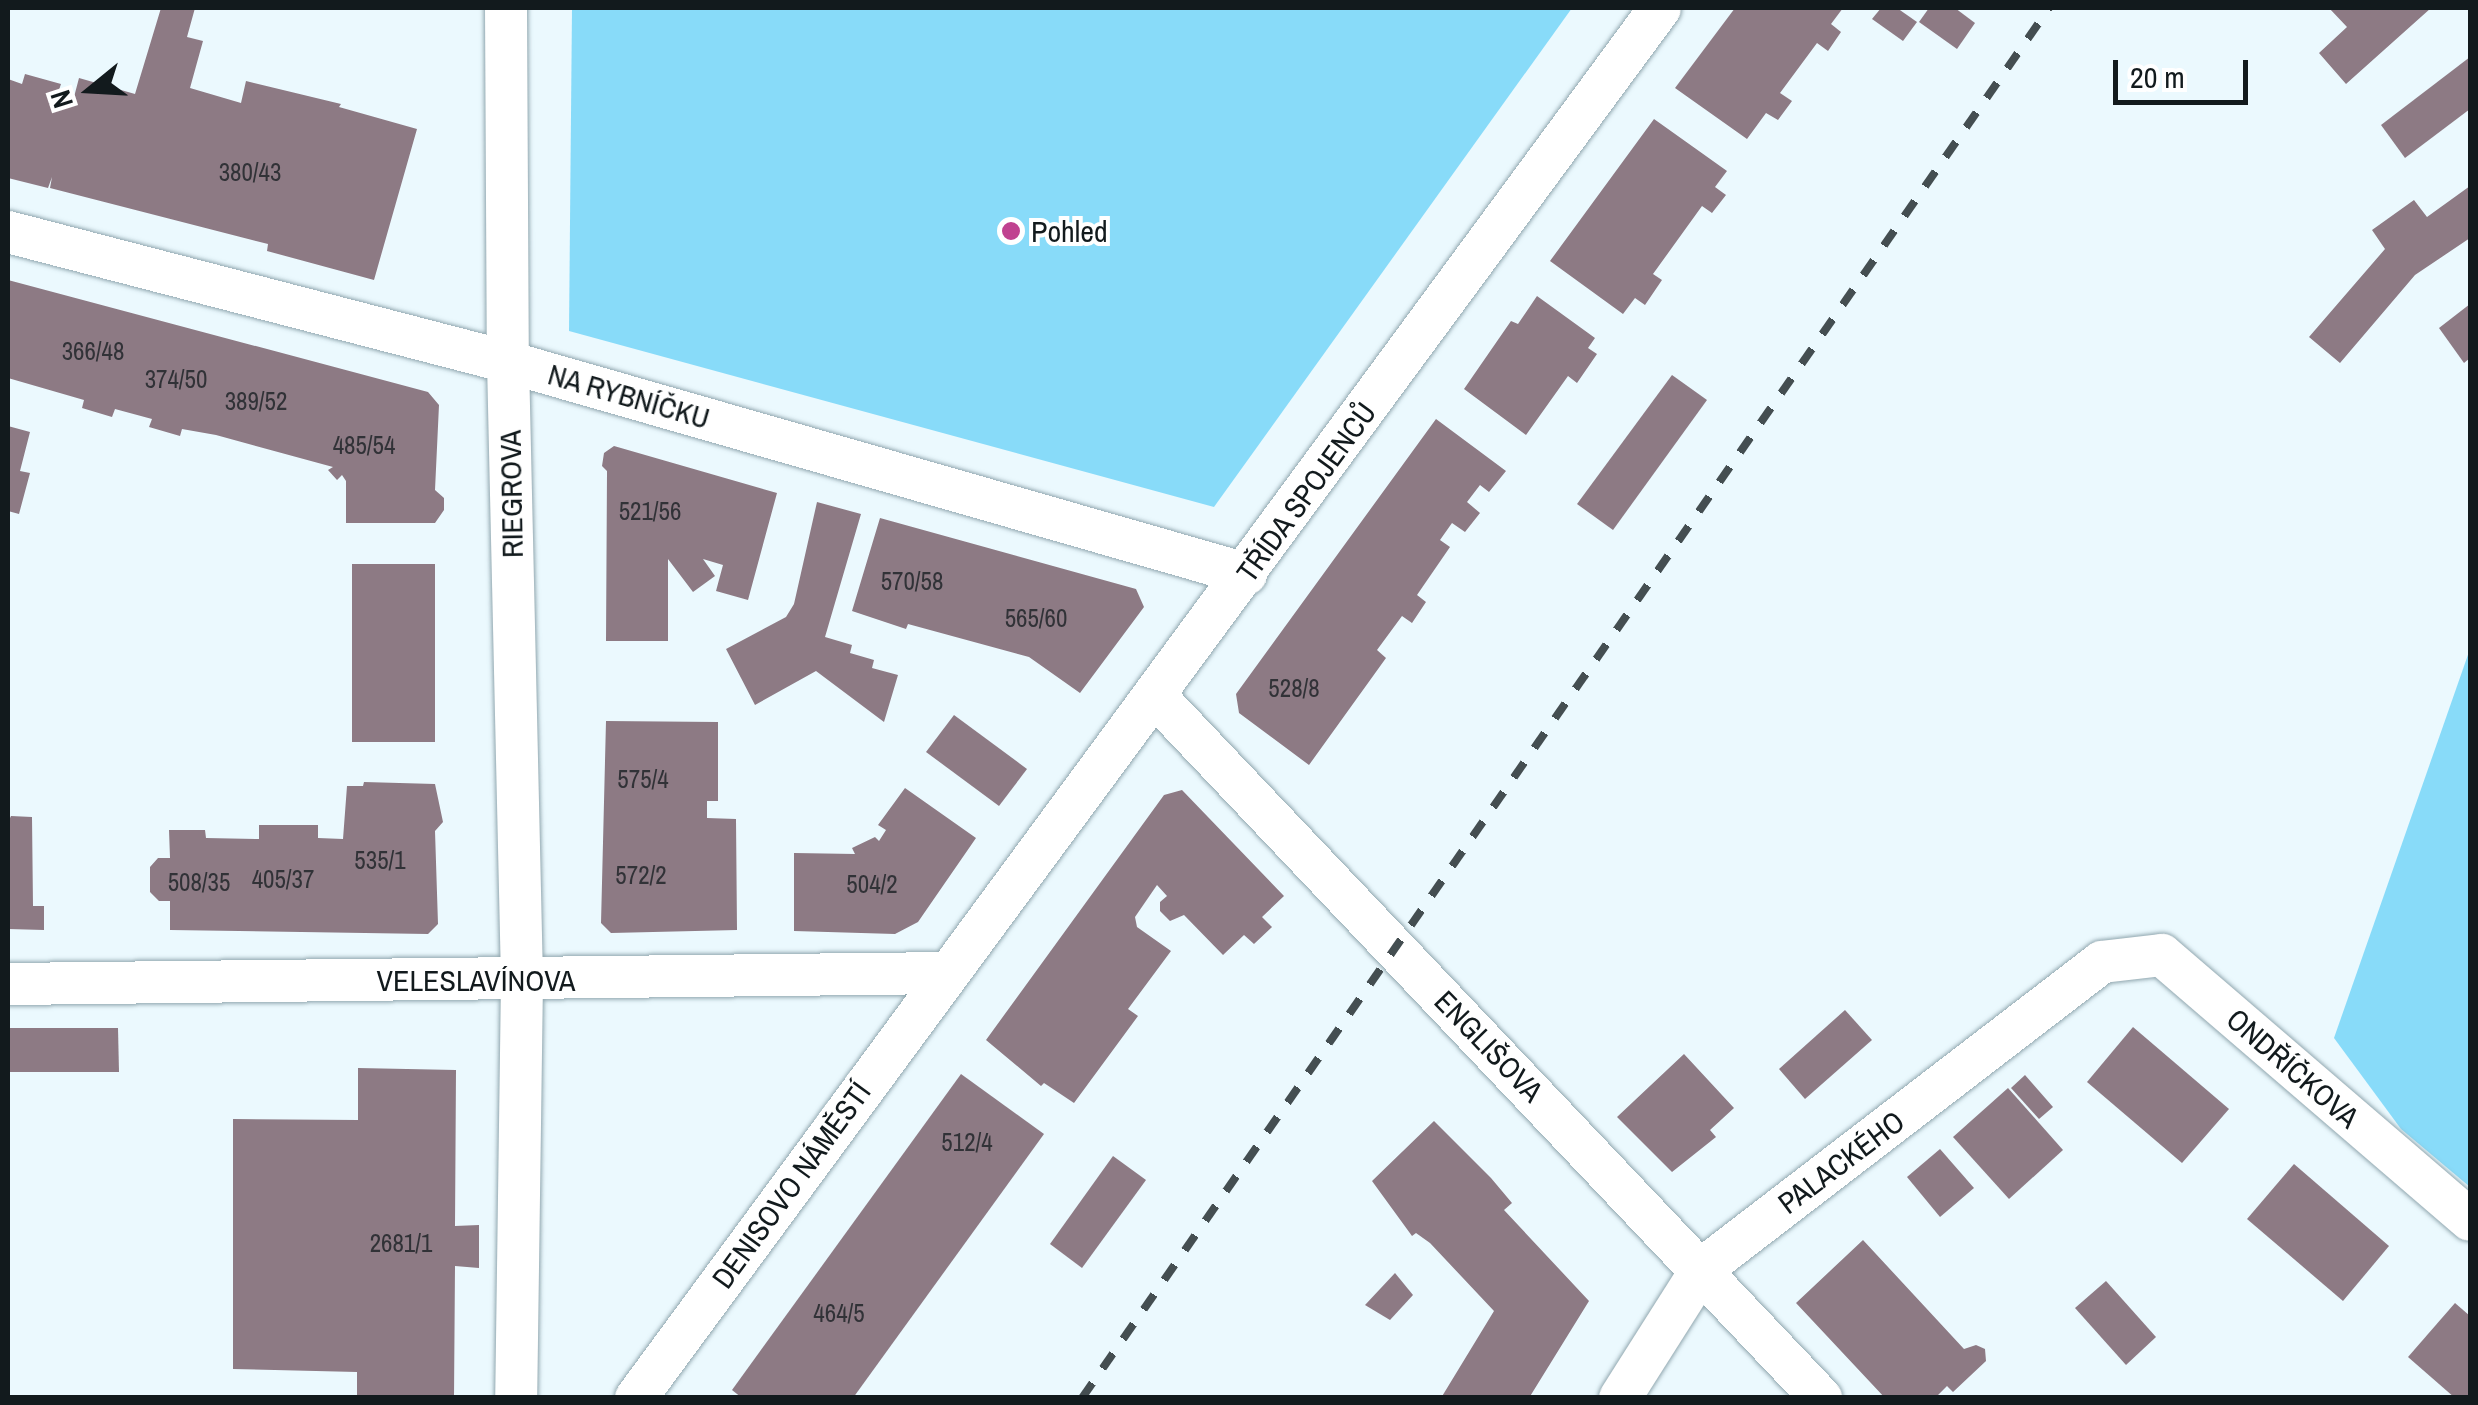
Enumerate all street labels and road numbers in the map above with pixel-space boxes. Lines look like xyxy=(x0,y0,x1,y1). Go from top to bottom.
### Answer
street label: NA RYBNÍČKU xyxy=(543,356,715,436)
street label: TŘÍDA SPOJENCŮ xyxy=(1228,395,1384,589)
street label: RIEGROVA xyxy=(492,430,530,558)
street label: VELESLAVÍNOVA xyxy=(377,962,575,998)
street label: ENGLIŠOVA xyxy=(1427,983,1551,1109)
street label: ONDŘÍČKOVA xyxy=(2219,1001,2367,1135)
street label: DENISOVO NÁMĚSTÍ xyxy=(704,1075,878,1295)
street label: PALACKÉHO xyxy=(1771,1103,1911,1221)

